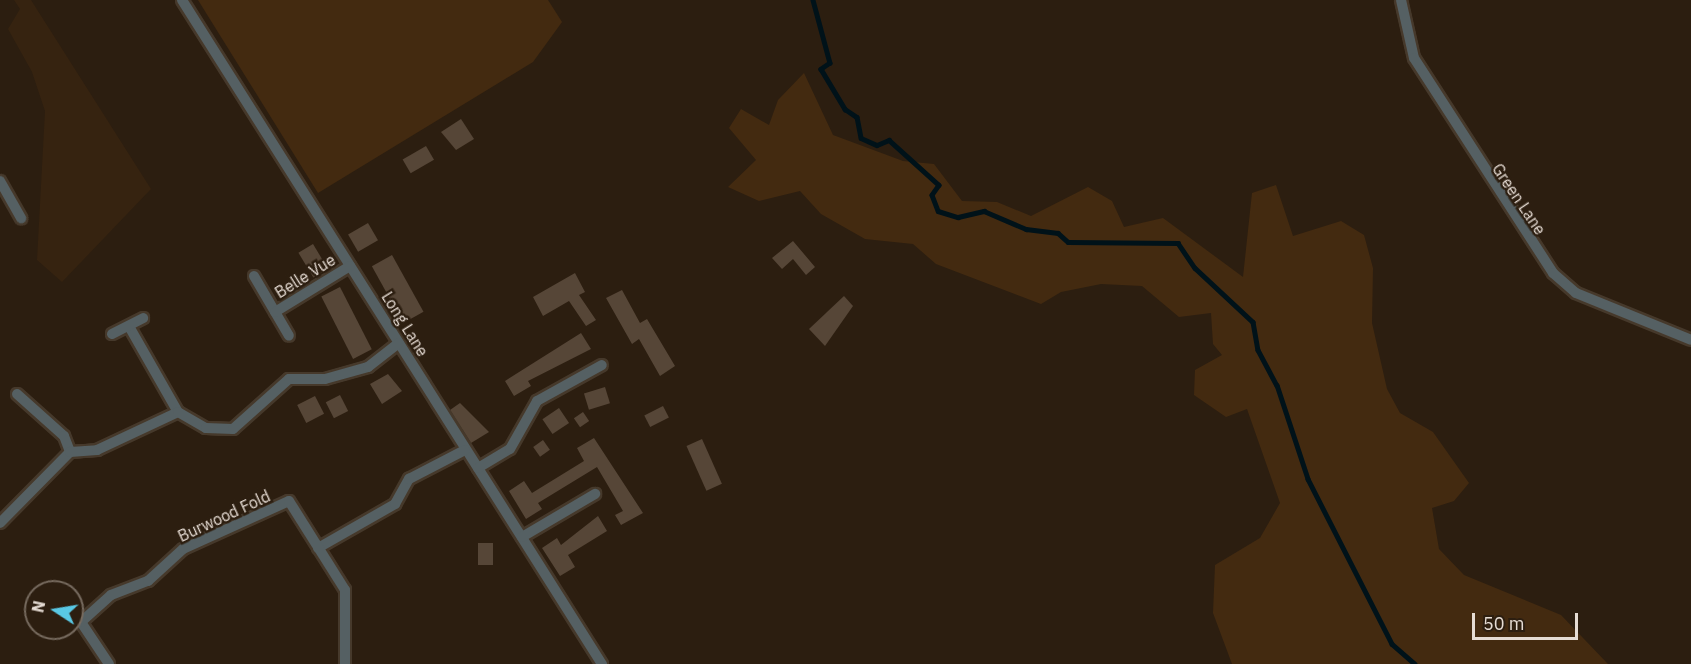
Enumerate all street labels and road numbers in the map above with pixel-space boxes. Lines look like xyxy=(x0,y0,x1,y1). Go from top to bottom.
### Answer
street label: Green Lane xyxy=(1488,160,1550,238)
street label: Belle Vue xyxy=(271,250,339,302)
street label: Long Lane xyxy=(378,288,432,360)
street label: Burwood Fold xyxy=(175,486,273,546)

